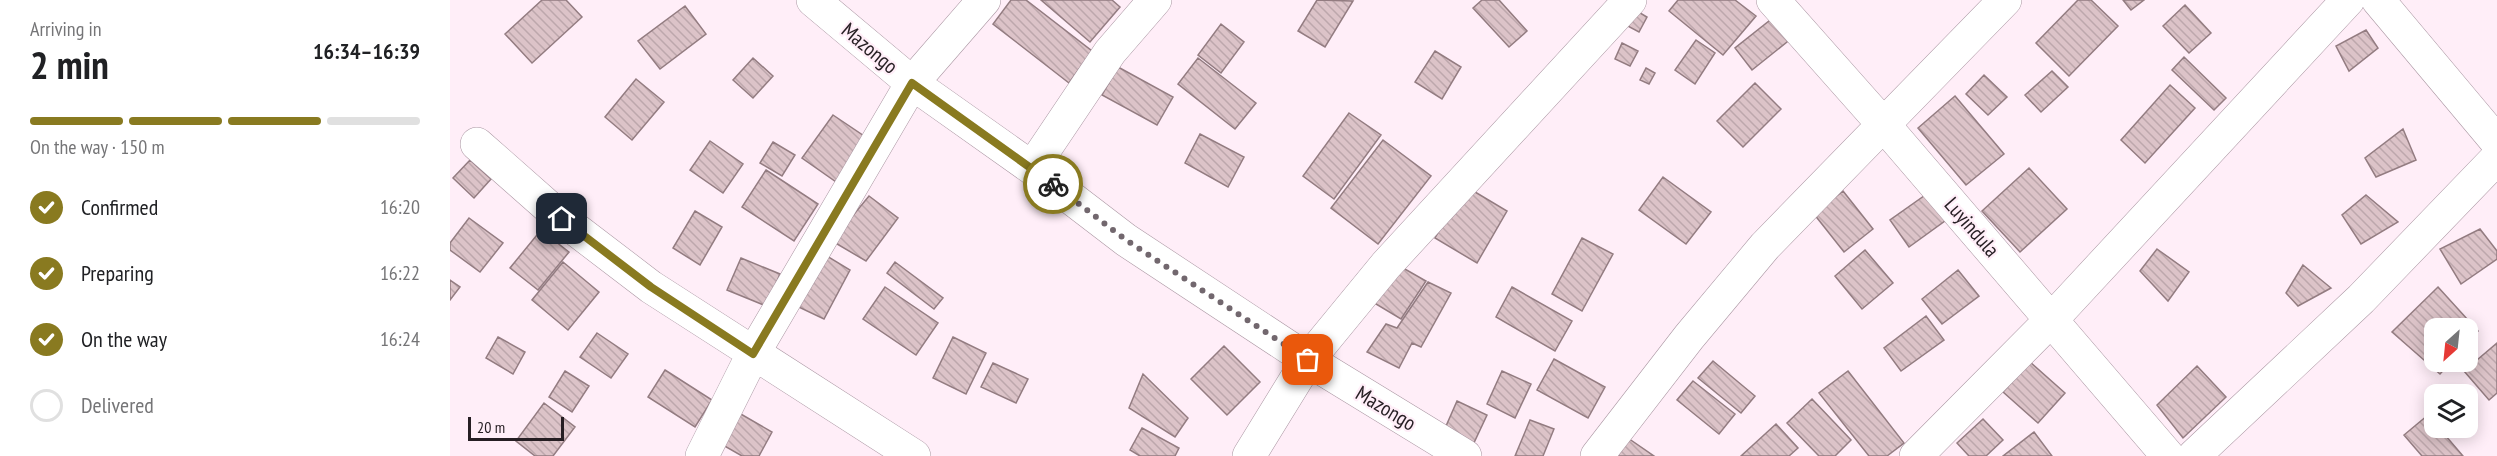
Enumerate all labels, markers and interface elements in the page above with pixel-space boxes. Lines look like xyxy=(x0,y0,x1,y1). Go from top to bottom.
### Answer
text: Arriving in xyxy=(30,16,102,42)
street label: Mazongo xyxy=(836,17,904,79)
text: 16:34–16:39 xyxy=(313,37,420,65)
text: 2 min xyxy=(30,39,109,90)
text: On the way · 150 m xyxy=(30,134,165,160)
courier xyxy=(1023,154,1083,214)
icon: bike xyxy=(1037,168,1070,201)
icon: check xyxy=(30,191,63,224)
street label: Luyindula xyxy=(1939,191,2005,263)
text: Confirmed xyxy=(81,193,158,221)
pin xyxy=(536,193,587,244)
text: 16:20 xyxy=(380,194,420,220)
icon: home xyxy=(545,202,578,235)
icon: check xyxy=(30,257,63,290)
text: Preparing xyxy=(81,259,154,287)
text: 16:22 xyxy=(380,260,420,286)
north arrow xyxy=(2424,318,2478,372)
map controls xyxy=(2424,318,2478,438)
icon: check xyxy=(30,323,63,356)
text: On the way xyxy=(81,325,167,353)
text: 16:24 xyxy=(380,326,420,352)
pin xyxy=(1282,334,1333,385)
icon: bag xyxy=(1291,343,1324,376)
street label: Mazongo xyxy=(1351,380,1421,436)
button: layers xyxy=(2424,384,2478,438)
text: Delivered xyxy=(81,391,154,419)
scale bar xyxy=(468,414,564,442)
text: 20 m xyxy=(477,417,505,437)

